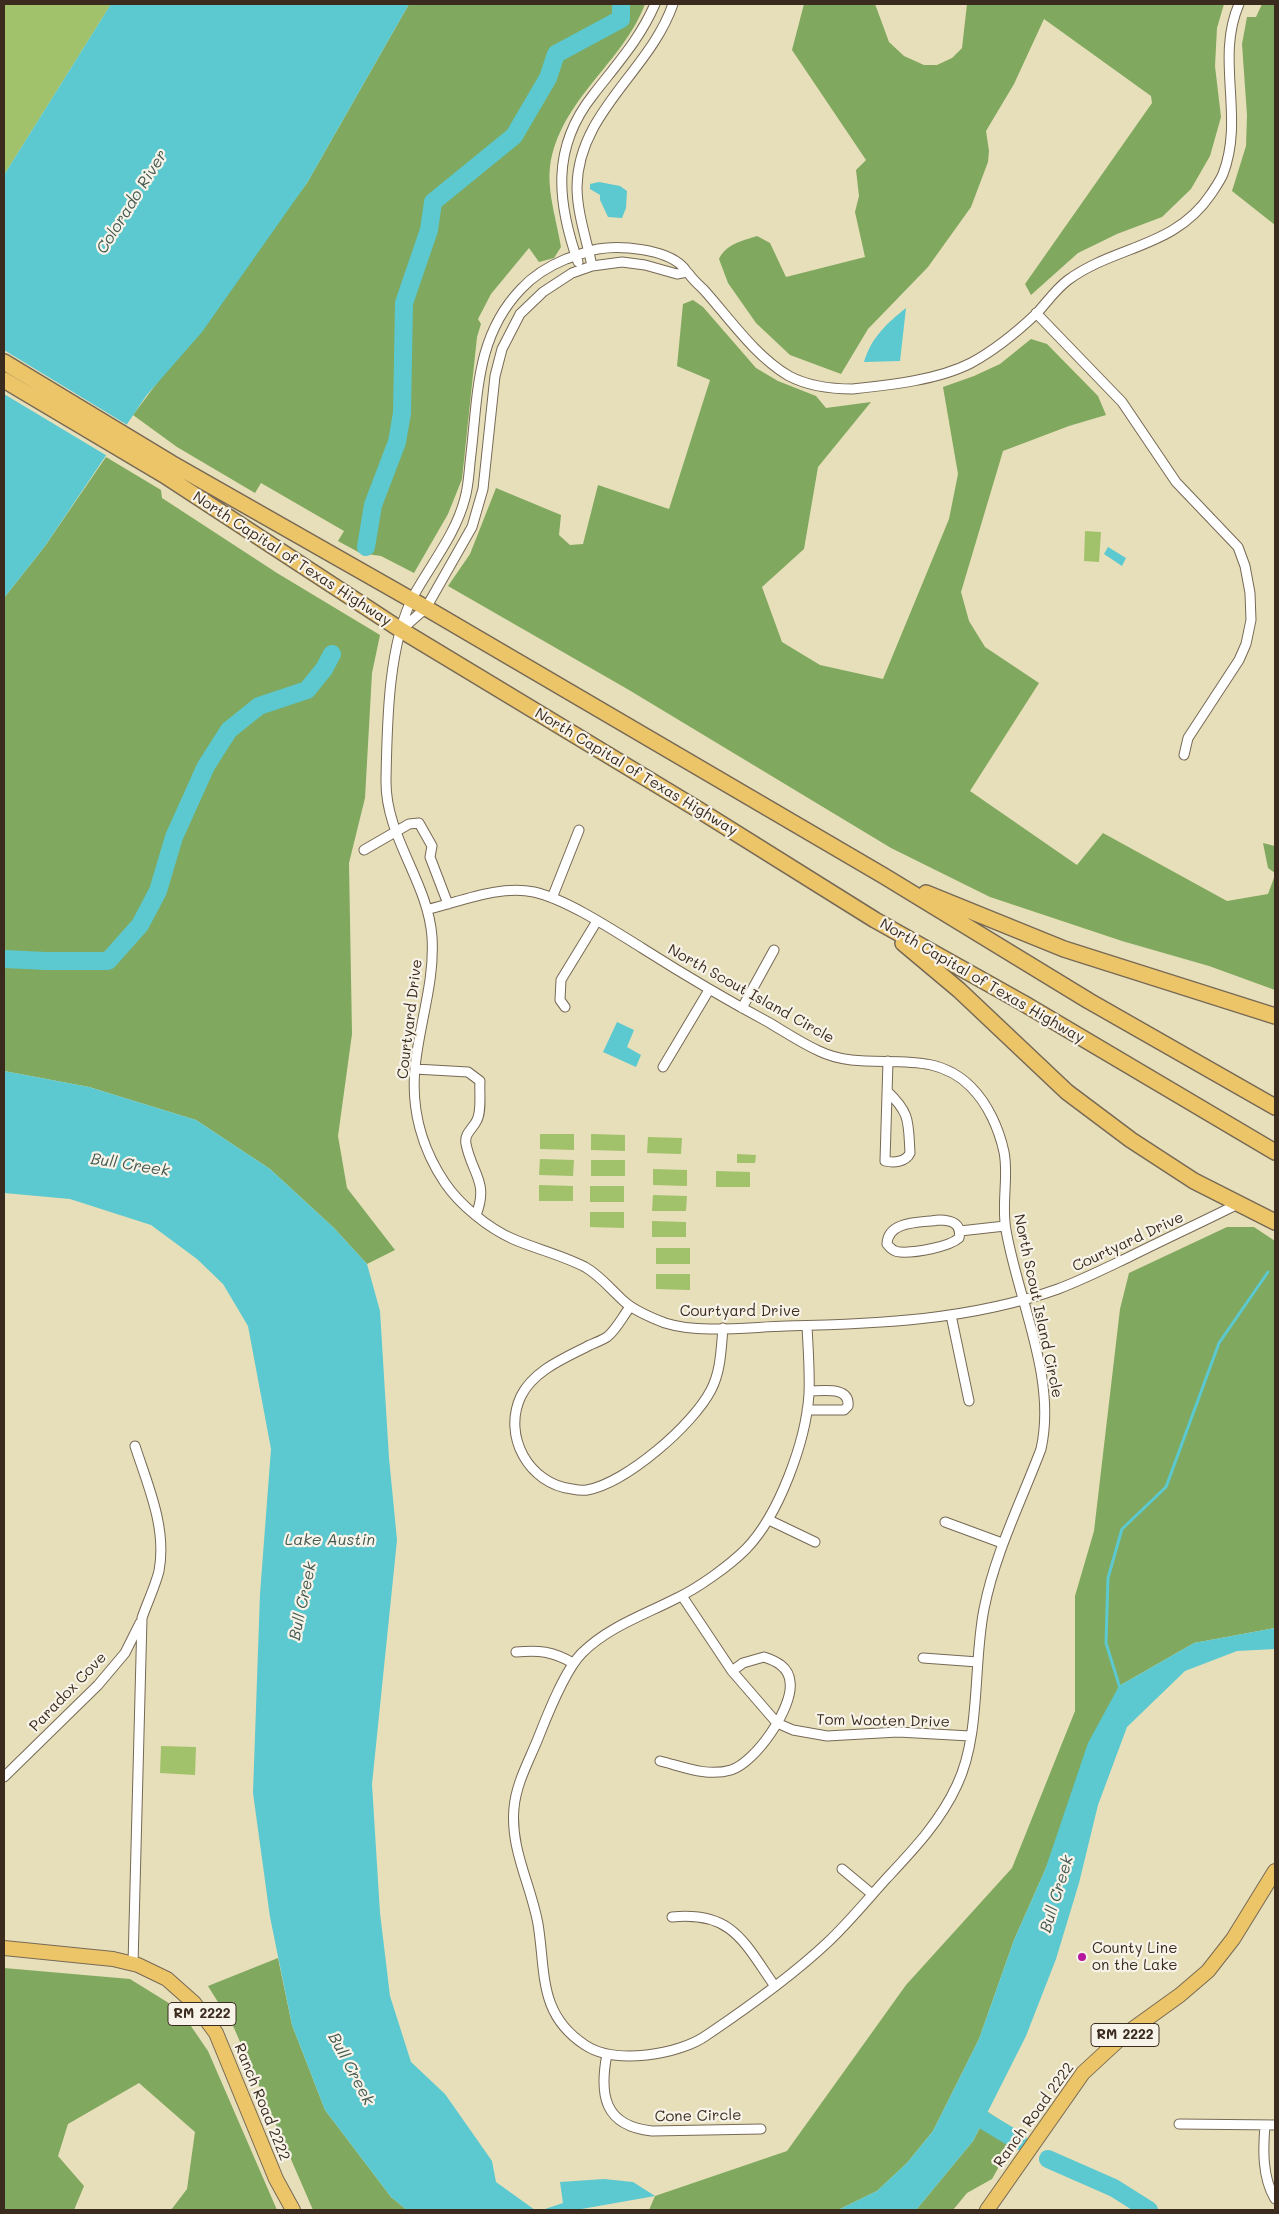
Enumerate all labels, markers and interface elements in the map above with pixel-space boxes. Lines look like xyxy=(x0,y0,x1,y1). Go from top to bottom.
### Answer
water label: Colorado River xyxy=(92,147,172,257)
street label: North Capital of Texas Highway xyxy=(189,488,395,630)
street label: North Capital of Texas Highway xyxy=(531,704,741,840)
street label: North Capital of Texas Highway xyxy=(876,915,1088,1047)
street label: North Scout Island Circle xyxy=(665,941,837,1047)
street label: Courtyard Drive xyxy=(394,958,426,1080)
water label: Bull Creek xyxy=(89,1149,171,1181)
street label: Courtyard Drive xyxy=(1070,1208,1186,1276)
street label: North Scout Island Circle xyxy=(1010,1212,1066,1400)
street label: Courtyard Drive xyxy=(680,1302,800,1320)
water label: Lake Austin xyxy=(285,1530,375,1550)
water label: Bull Creek xyxy=(285,1560,321,1642)
street label: Paradox Cove xyxy=(26,1649,110,1735)
street label: Tom Wooten Drive xyxy=(816,1711,950,1731)
water label: Bull Creek xyxy=(1036,1853,1078,1935)
place label: County Line on the Lake xyxy=(1092,1939,1178,1974)
marker: County Line on the Lake xyxy=(1076,1951,1088,1963)
road number: RM 2222 xyxy=(168,2002,236,2026)
road number: RM 2222 xyxy=(1091,2024,1159,2046)
water label: Bull Creek xyxy=(324,2029,378,2109)
street label: Ranch Road 2222 xyxy=(230,2041,294,2163)
street label: Ranch Road 2222 xyxy=(990,2059,1078,2171)
street label: Cone Circle xyxy=(654,2106,742,2126)

